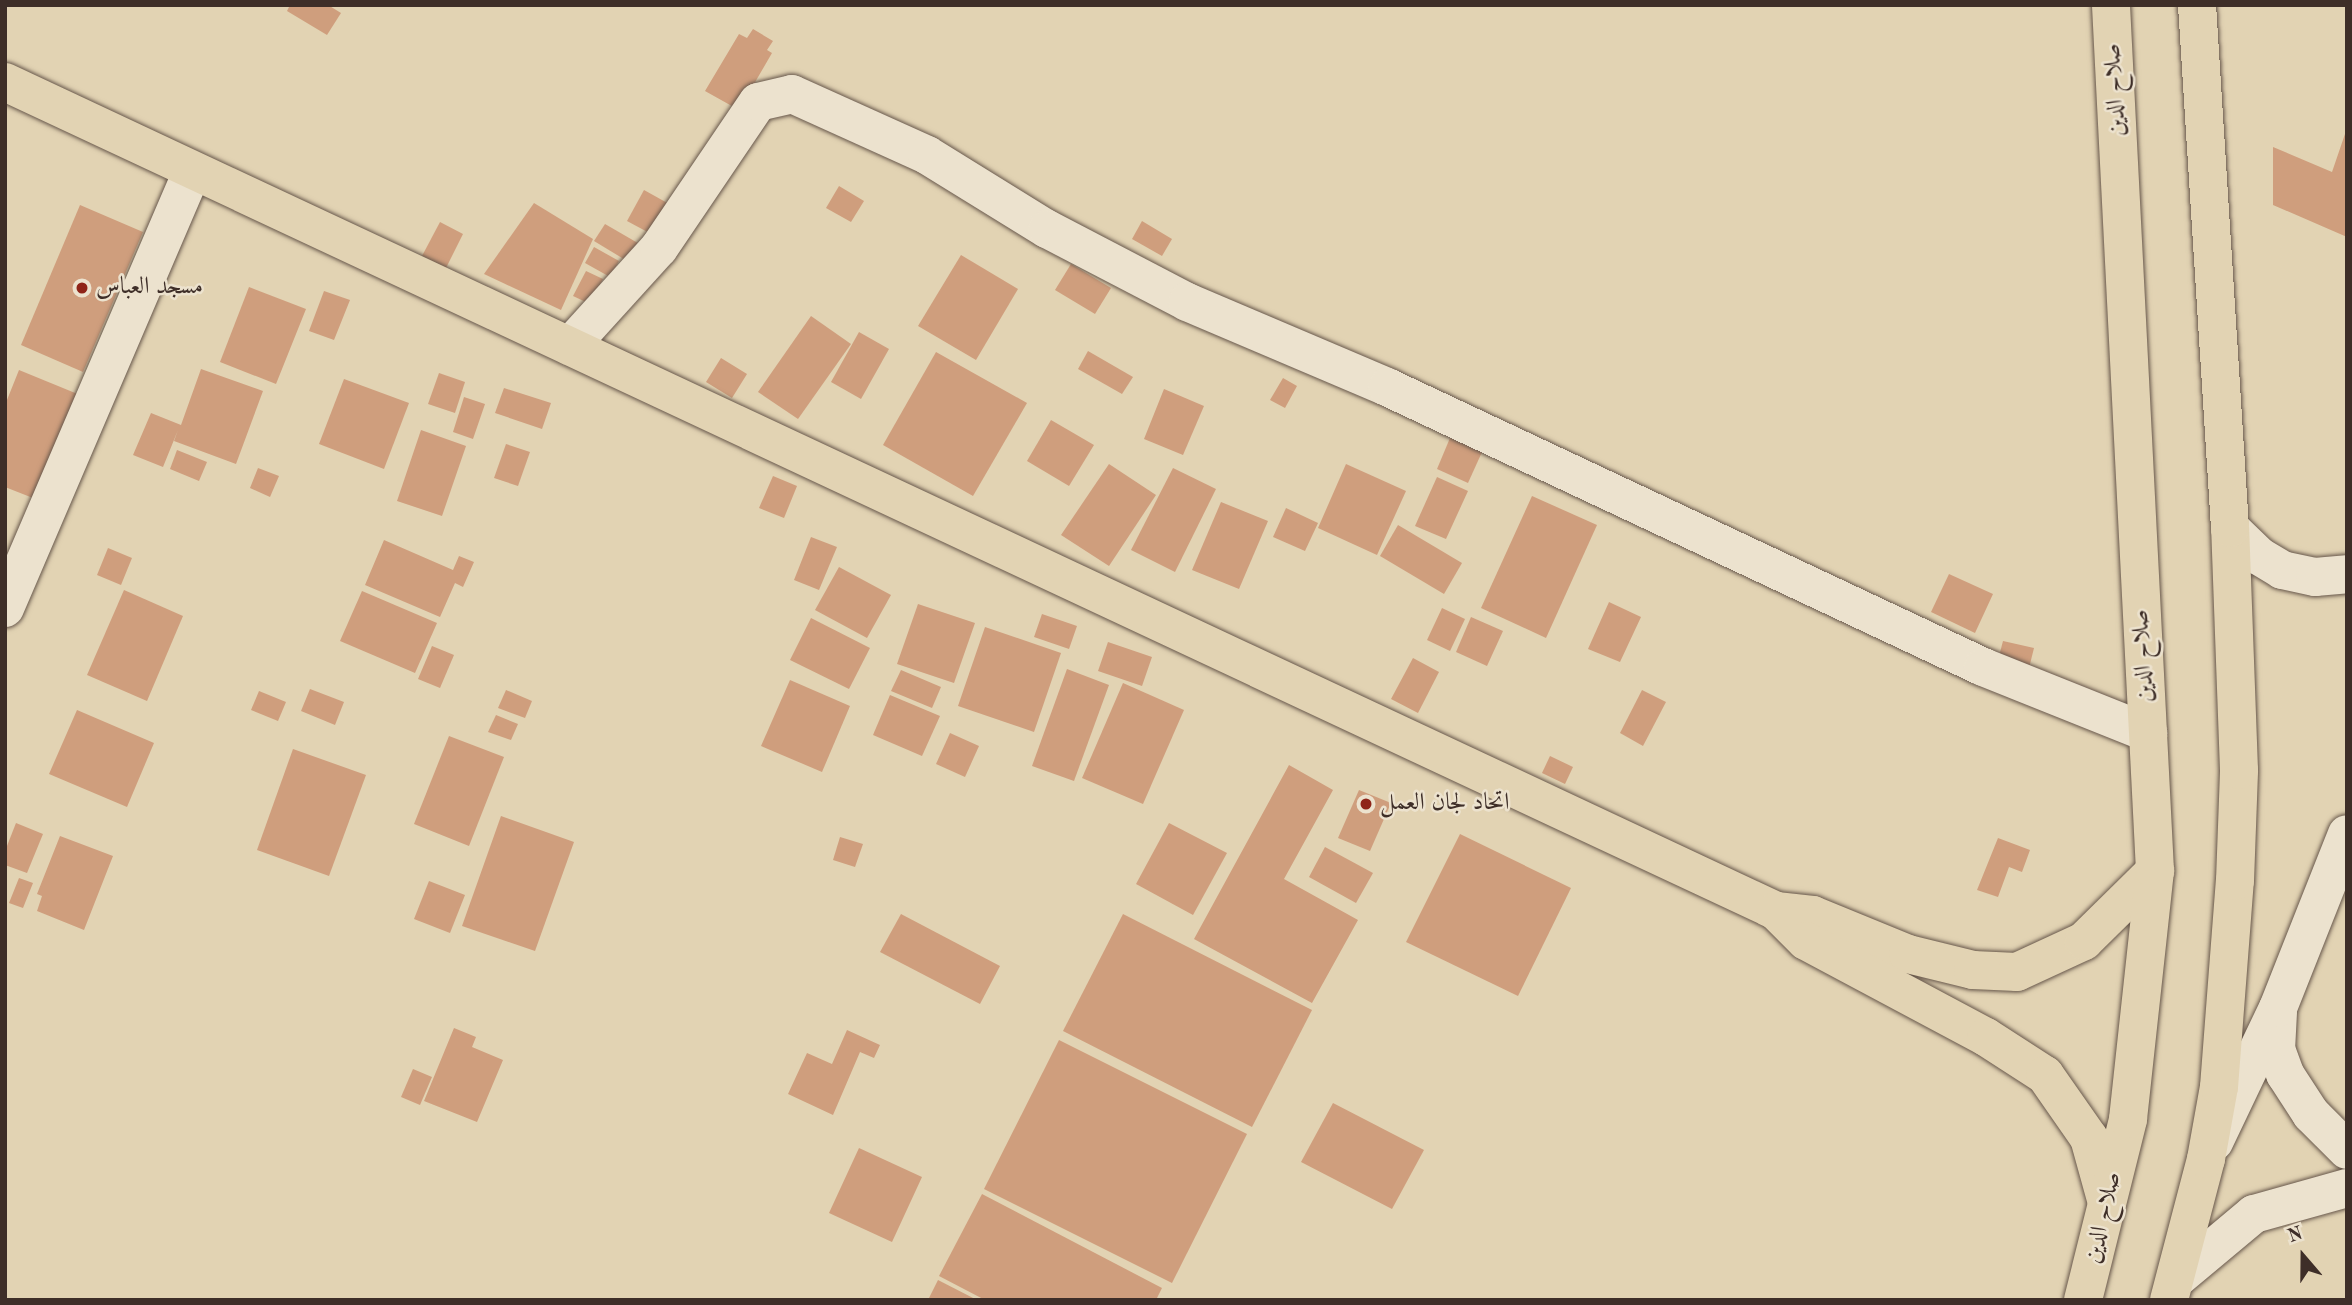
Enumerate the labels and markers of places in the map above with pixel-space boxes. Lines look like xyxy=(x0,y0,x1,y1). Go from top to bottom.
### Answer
place label: مسجد العباس xyxy=(96,274,203,302)
marker: مسجد العباس xyxy=(74,280,90,296)
place label: اتحاد لجان العمل xyxy=(1380,790,1509,818)
marker: اتحاد لجان العمل xyxy=(1358,796,1374,812)

